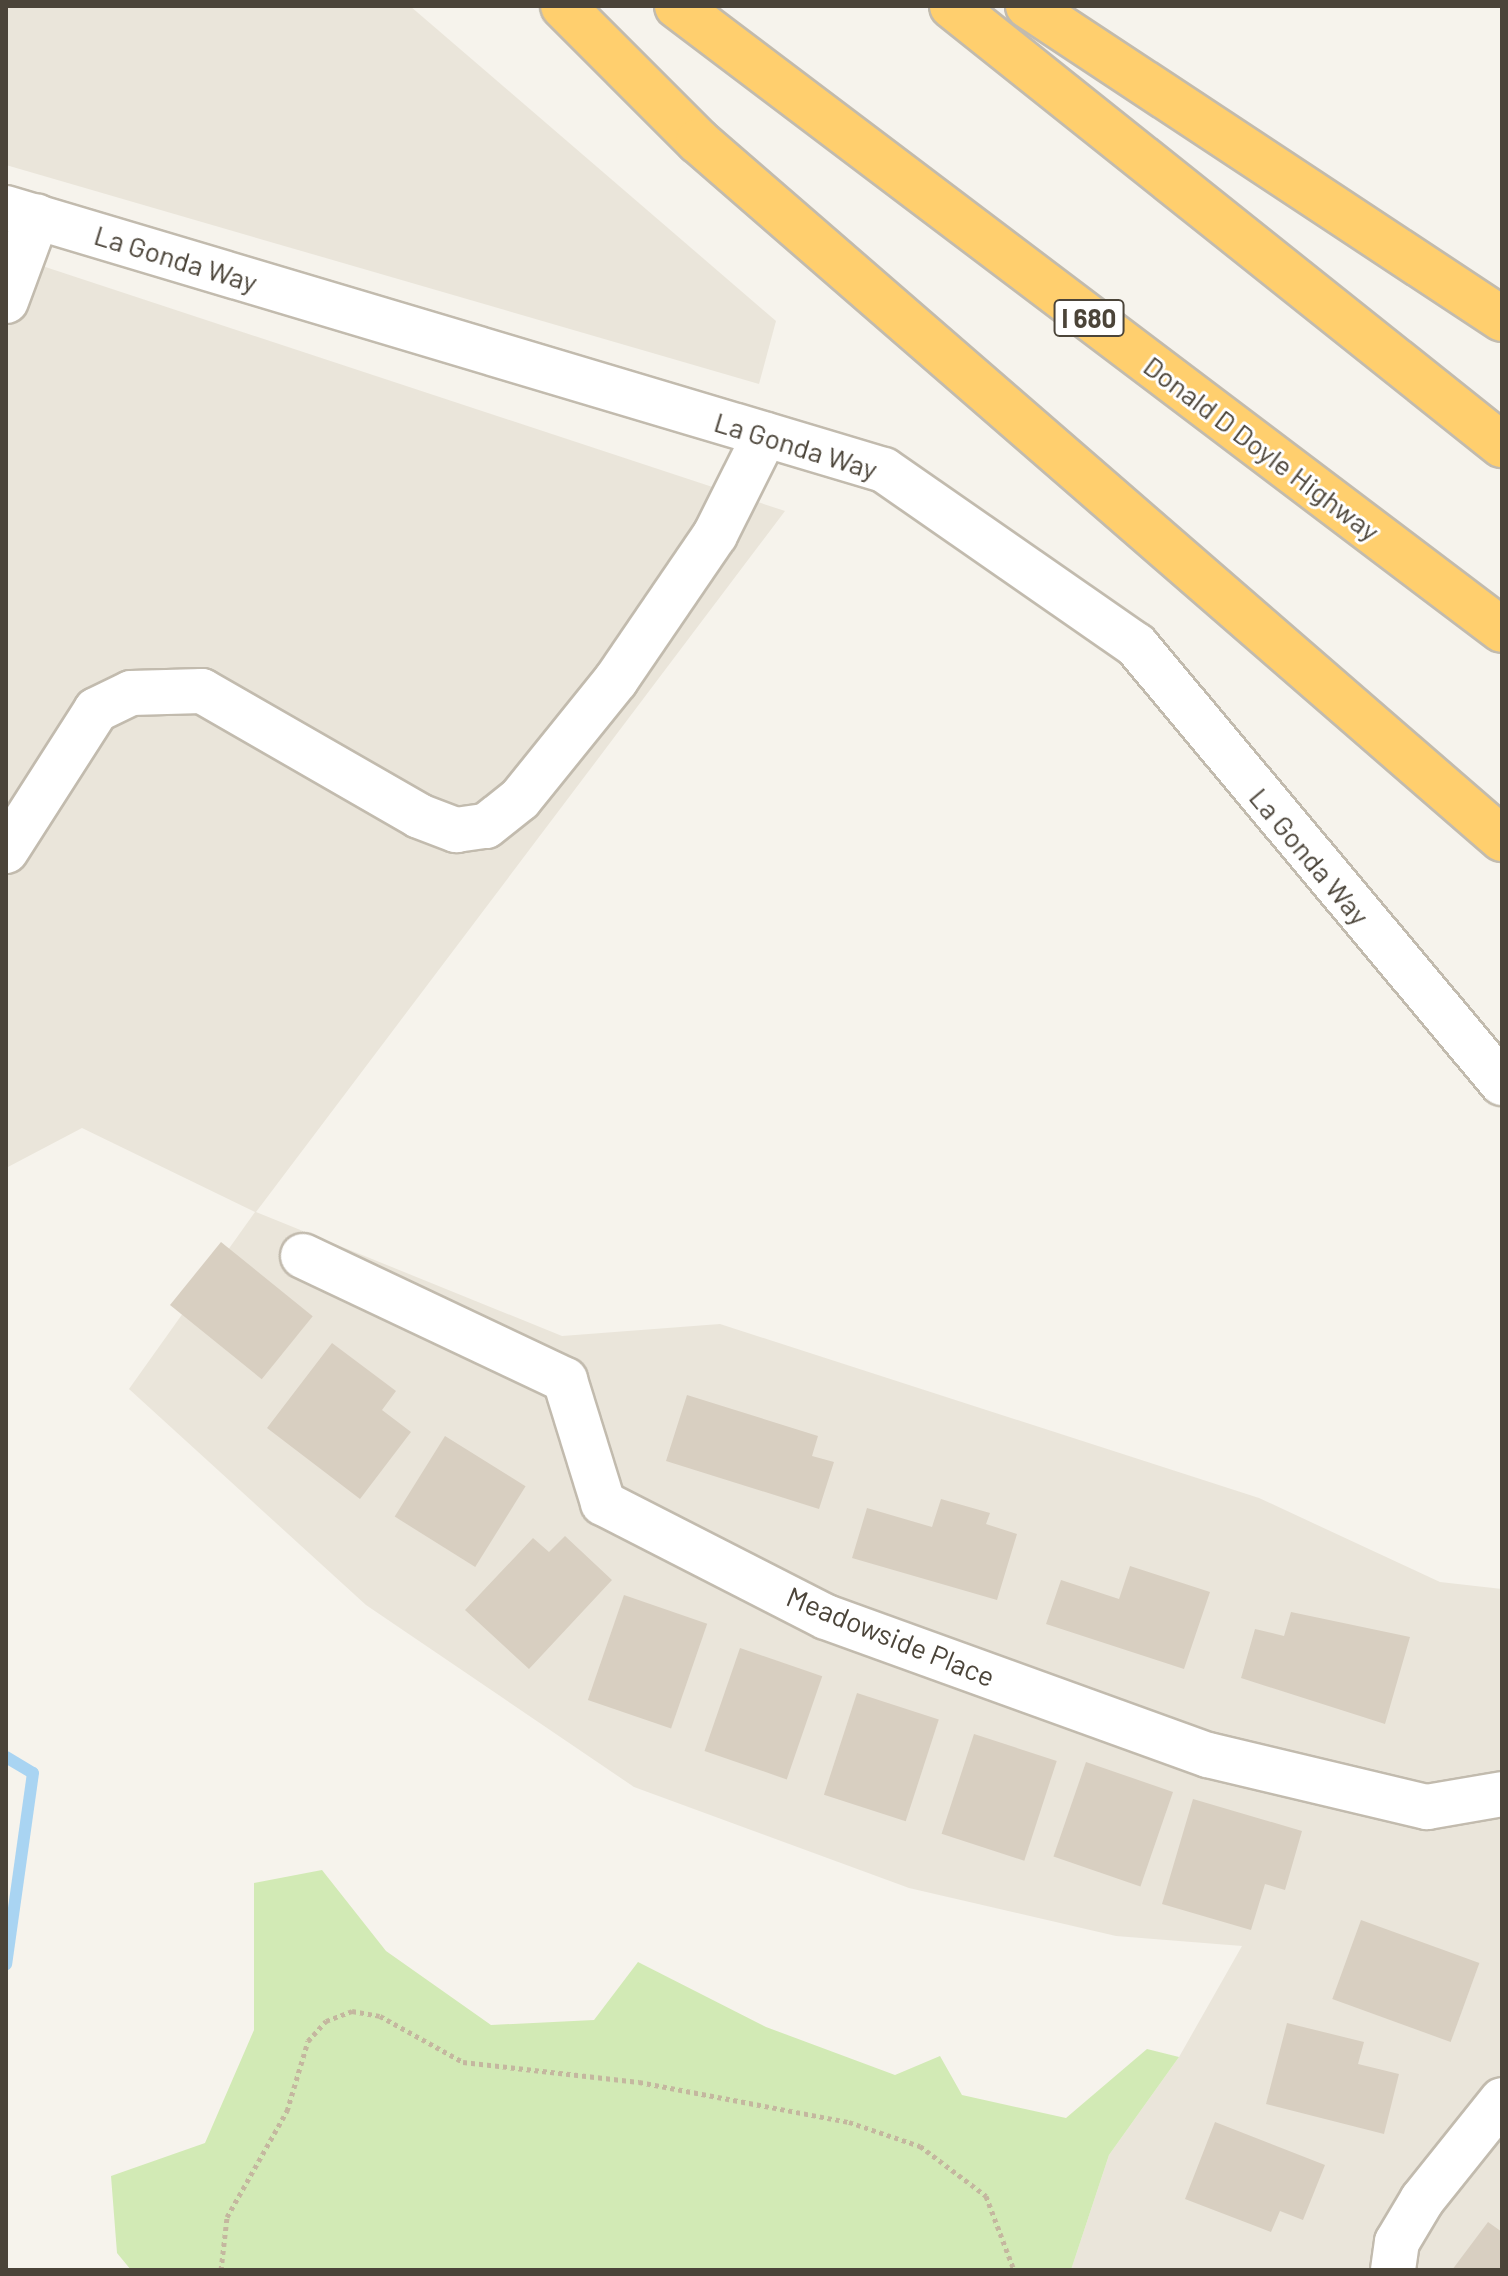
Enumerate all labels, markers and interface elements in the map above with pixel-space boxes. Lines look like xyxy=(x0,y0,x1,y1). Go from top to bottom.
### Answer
street label: La Gonda Way xyxy=(90,217,262,299)
road number: I 680 xyxy=(1053,296,1125,340)
street label: Donald D Doyle Highway xyxy=(1138,348,1386,548)
street label: La Gonda Way xyxy=(710,404,882,486)
street label: La Gonda Way xyxy=(1243,781,1377,931)
street label: Meadowside Place xyxy=(782,1579,1000,1693)

